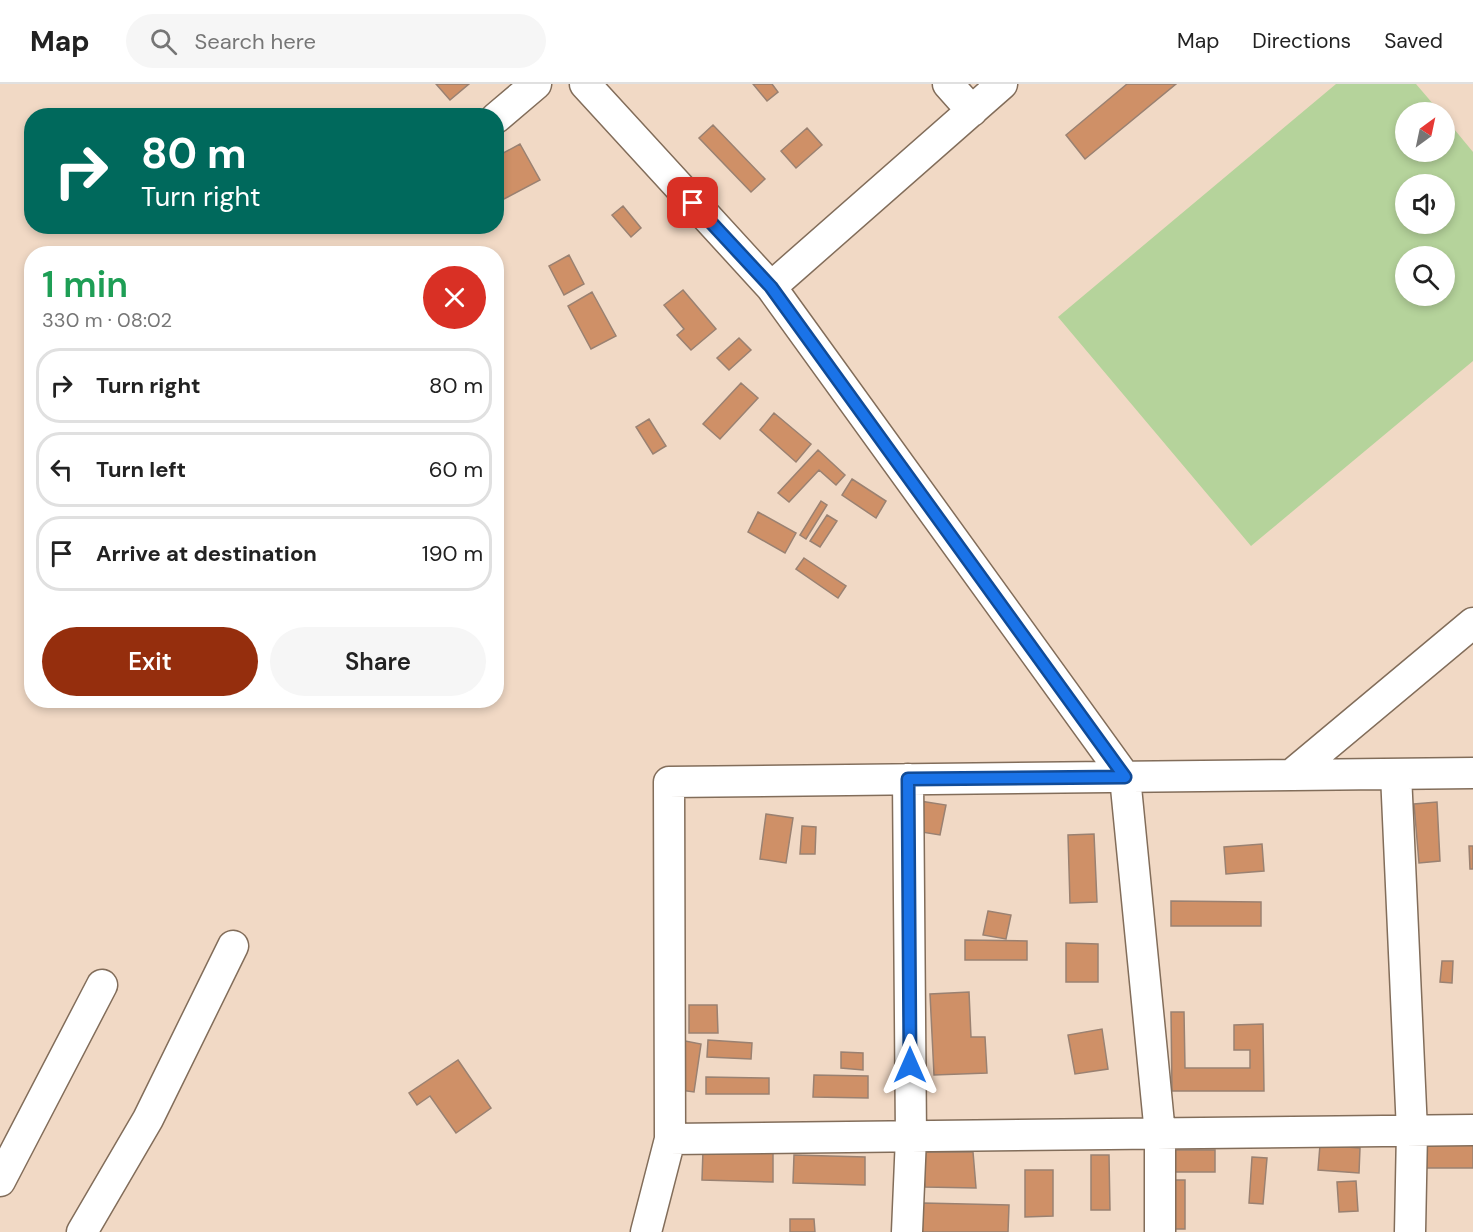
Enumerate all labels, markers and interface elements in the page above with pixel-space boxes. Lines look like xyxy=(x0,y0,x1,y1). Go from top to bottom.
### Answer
search box xyxy=(126,14,546,68)
text: Map xyxy=(30,23,90,60)
icon: search xyxy=(147,25,180,58)
text: Search here xyxy=(195,27,316,56)
text: Map xyxy=(1177,27,1219,55)
text: Directions xyxy=(1252,27,1351,55)
text: Saved xyxy=(1384,27,1443,55)
north arrow xyxy=(1395,102,1455,162)
map controls xyxy=(1395,102,1455,306)
text: 80 m xyxy=(141,126,247,181)
icon: right xyxy=(42,132,120,210)
button: sound xyxy=(1395,174,1455,234)
pin xyxy=(667,177,718,228)
text: Turn right xyxy=(141,179,261,214)
icon: arrive xyxy=(676,186,709,219)
button: search xyxy=(1395,246,1455,306)
text: 1 min xyxy=(42,261,128,308)
button: close xyxy=(423,266,486,329)
text: 330 m · 08:02 xyxy=(42,307,172,333)
icon: right xyxy=(45,369,78,402)
text: Turn right xyxy=(96,371,201,400)
text: 80 m xyxy=(429,371,483,400)
icon: left xyxy=(45,453,78,486)
text: Turn left xyxy=(96,455,186,484)
text: 60 m xyxy=(429,455,483,484)
icon: arrive xyxy=(45,537,78,570)
text: Arrive at destination xyxy=(96,539,317,568)
text: 190 m xyxy=(422,539,483,568)
button: Exit xyxy=(42,627,258,696)
button: Share xyxy=(270,627,486,696)
position arrow xyxy=(878,1033,942,1097)

